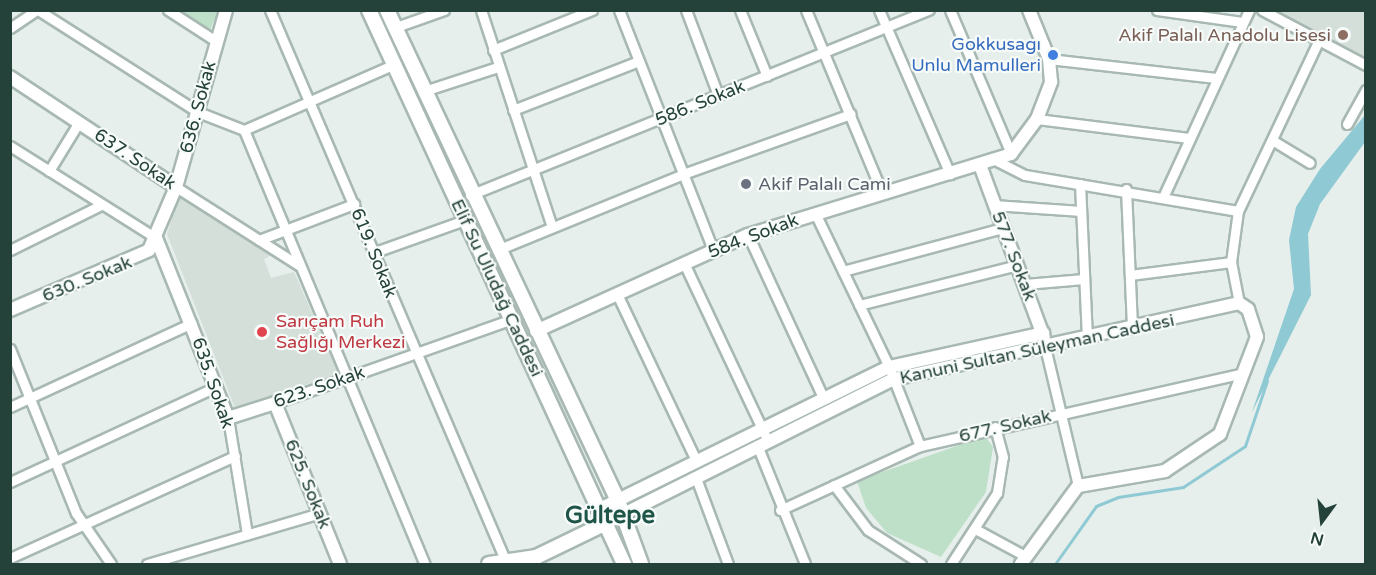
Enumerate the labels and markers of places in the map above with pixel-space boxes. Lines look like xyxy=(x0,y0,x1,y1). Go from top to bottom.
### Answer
place label: Akif Palalı Anadolu Lisesi xyxy=(1118,24,1331,46)
marker: Akif Palalı Anadolu Lisesi xyxy=(1336,28,1350,42)
place label: Gokkusagı Unlu Mamulleri xyxy=(911,34,1041,76)
marker: Gokkusagı Unlu Mamulleri xyxy=(1046,48,1060,62)
place label: Akif Palalı Cami xyxy=(758,173,891,195)
marker: Akif Palalı Cami xyxy=(739,177,753,191)
place label: Sarıçam Ruh Sağlığı Merkezi xyxy=(276,311,406,354)
marker: Sarıçam Ruh Sağlığı Merkezi xyxy=(253,323,271,341)

